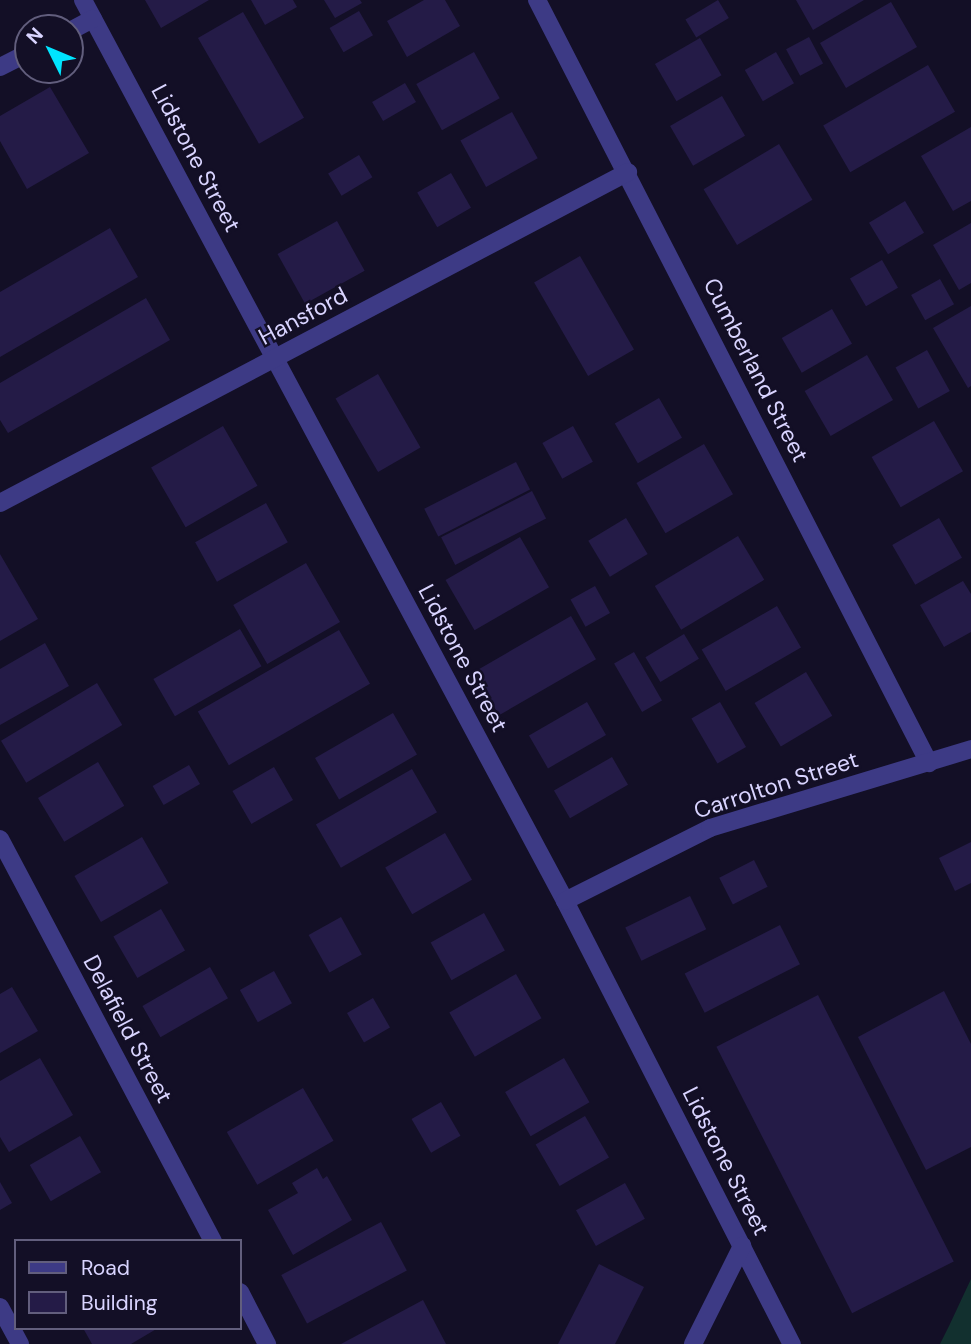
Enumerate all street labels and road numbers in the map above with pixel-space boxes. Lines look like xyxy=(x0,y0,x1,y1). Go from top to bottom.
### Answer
street label: Lidstone Street xyxy=(146,80,246,236)
street label: Cumberland Street xyxy=(698,273,814,467)
street label: Hansford xyxy=(254,281,352,351)
street label: Lidstone Street xyxy=(413,580,513,736)
street label: Carrolton Street xyxy=(690,745,862,825)
street label: Delafield Street xyxy=(77,950,179,1108)
street label: Lidstone Street xyxy=(677,1082,775,1240)

